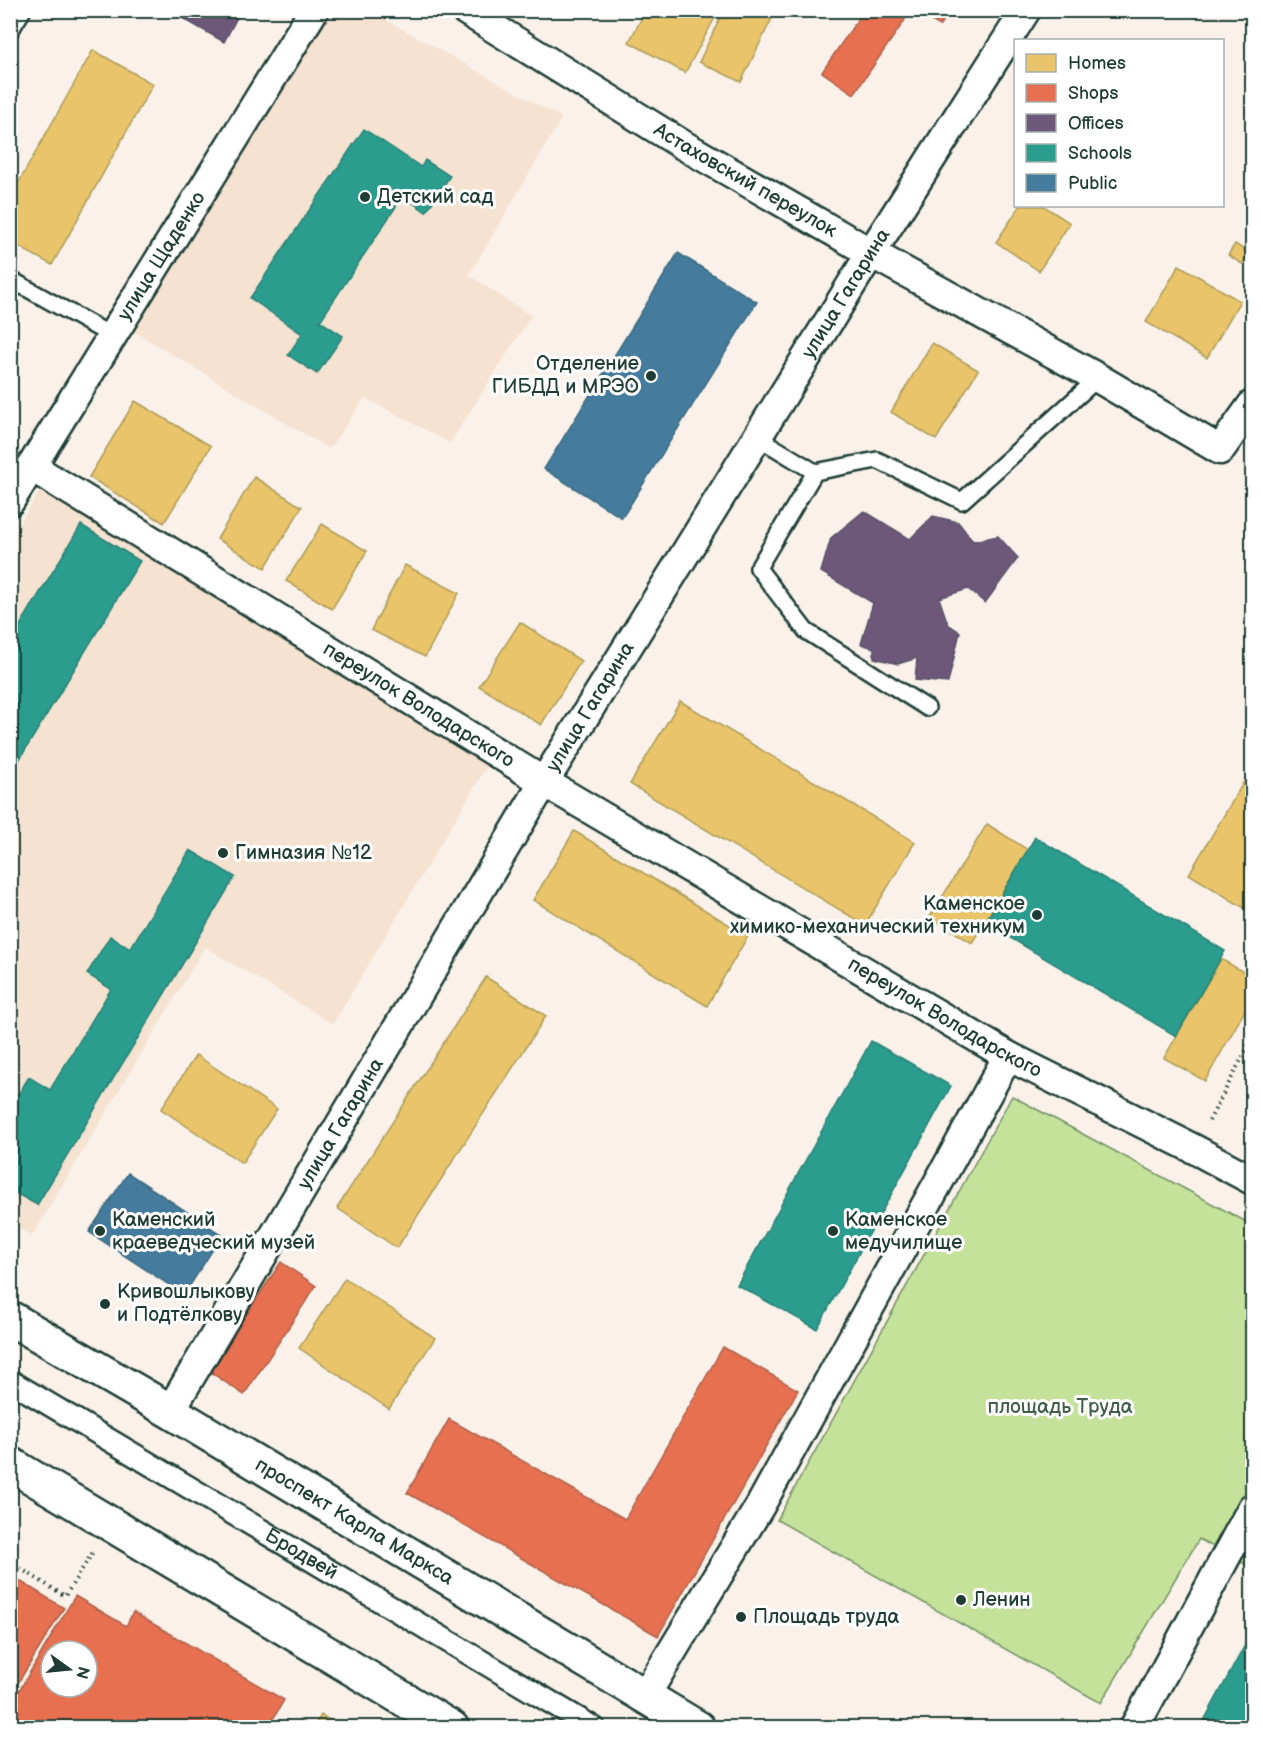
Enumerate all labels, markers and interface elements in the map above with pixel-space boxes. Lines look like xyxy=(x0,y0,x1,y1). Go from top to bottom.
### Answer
legend xyxy=(1014,39,1224,207)
text: Homes xyxy=(1068,53,1126,74)
text: Shops xyxy=(1068,83,1119,104)
text: Offices xyxy=(1068,113,1124,134)
street label: Астаховский переулок xyxy=(648,117,841,243)
text: Schools xyxy=(1068,143,1132,164)
text: Public xyxy=(1068,173,1117,194)
place label: Детский сад xyxy=(377,185,493,209)
street label: улица Щаденко xyxy=(113,187,211,325)
marker: Детский сад xyxy=(358,190,372,204)
street label: улица Гагарина xyxy=(797,224,895,363)
place label: Отделение ГИБДД и МРЭО xyxy=(492,352,639,399)
marker: Отделение ГИБДД и МРЭО xyxy=(644,369,658,383)
street label: переулок Володарского xyxy=(319,637,519,773)
street label: улица Гагарина xyxy=(541,637,640,776)
place label: Гимназия №12 xyxy=(235,841,372,865)
marker: Гимназия №12 xyxy=(216,846,230,860)
place label: Каменское химико-механический техникум xyxy=(730,892,1025,939)
marker: Каменское химико-механический техникум xyxy=(1030,908,1044,922)
street label: переулок Володарского xyxy=(843,952,1046,1083)
street label: улица Гагарина xyxy=(292,1054,389,1194)
place label: Каменский краеведческий музей xyxy=(112,1208,315,1255)
place label: Каменское медучилище xyxy=(845,1208,962,1255)
marker: Каменский краеведческий музей xyxy=(93,1224,107,1238)
marker: Каменское медучилище xyxy=(826,1224,840,1238)
place label: Кривошлыкову и Подтёлкову xyxy=(117,1280,255,1327)
marker: Кривошлыкову и Подтёлкову xyxy=(98,1297,112,1311)
park label: площадь Труда xyxy=(987,1395,1133,1419)
street label: проспект Карла Маркса xyxy=(251,1453,458,1591)
street label: Бродвей xyxy=(261,1523,342,1585)
place label: Ленин xyxy=(972,1588,1031,1612)
marker: Ленин xyxy=(954,1593,968,1607)
place label: Площадь труда xyxy=(753,1605,899,1629)
marker: Площадь труда xyxy=(734,1610,748,1624)
north arrow xyxy=(39,1639,99,1699)
text: N xyxy=(71,1664,93,1681)

